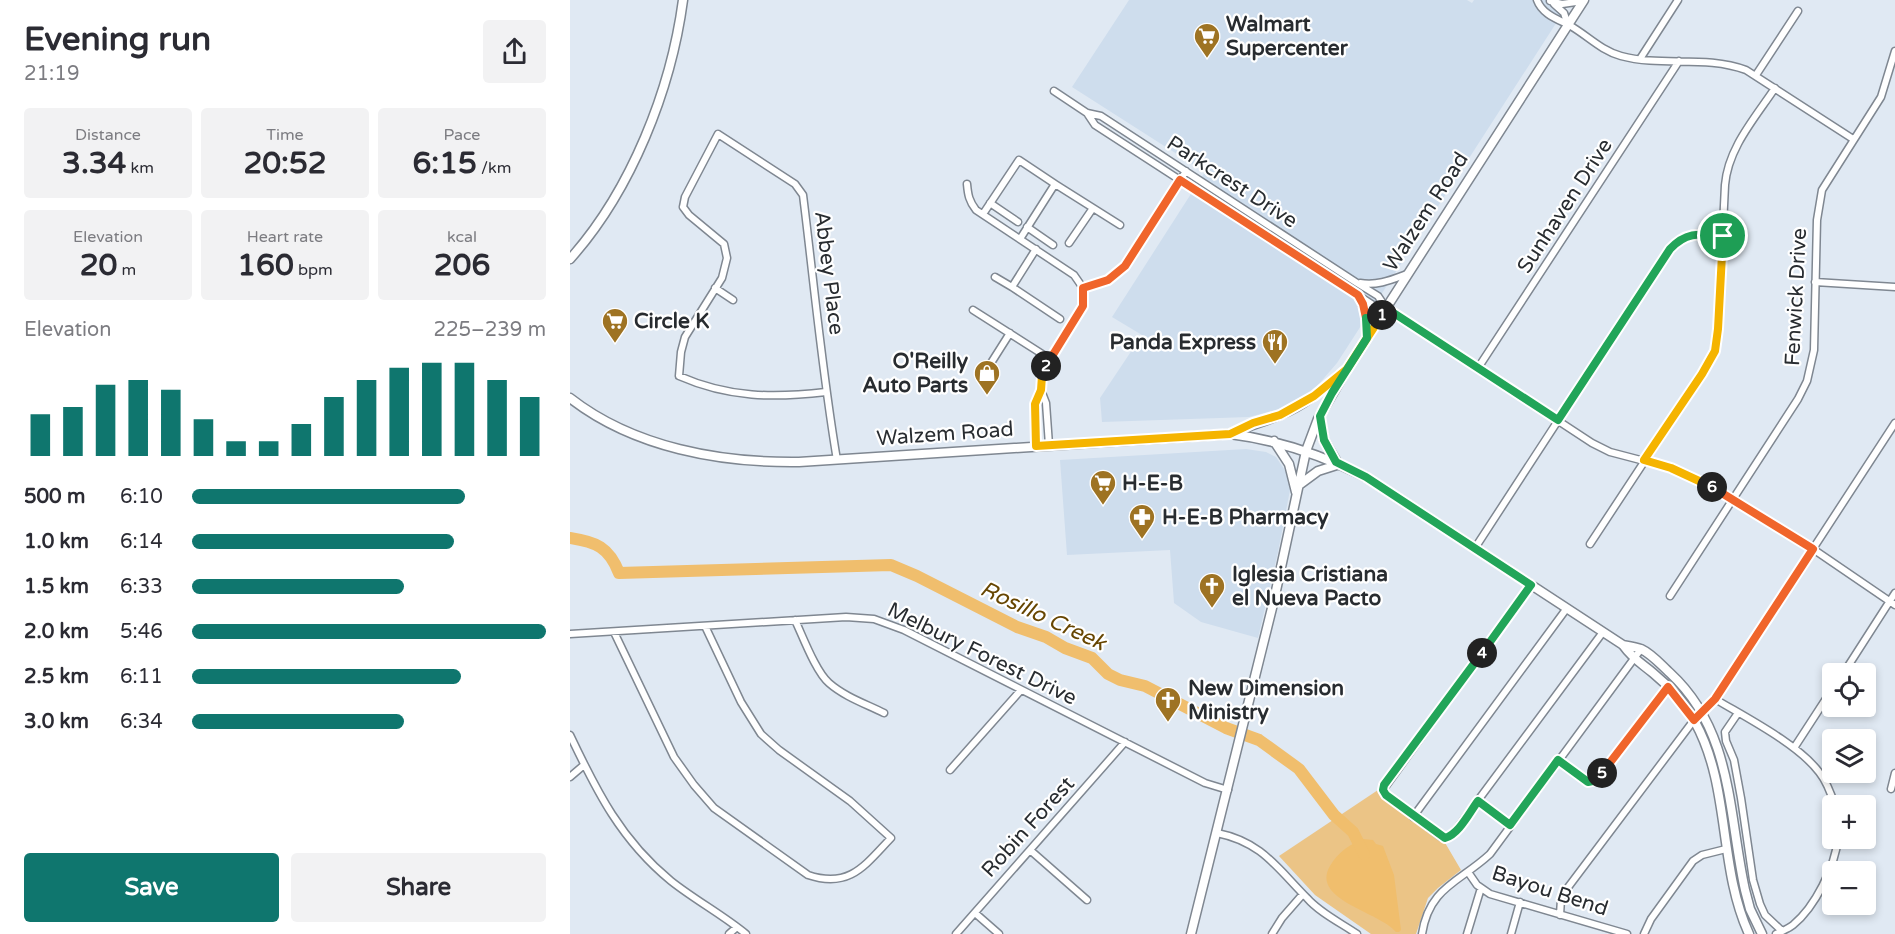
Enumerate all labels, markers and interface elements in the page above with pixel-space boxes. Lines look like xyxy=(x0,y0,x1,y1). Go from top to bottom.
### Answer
place label: Walmart Supercenter xyxy=(1226,12,1349,61)
text: Evening run xyxy=(24,20,211,59)
button: share xyxy=(483,20,546,83)
supermarket icon: Walmart Supercenter xyxy=(1192,21,1222,59)
text: 21:19 xyxy=(24,62,79,86)
text: Distance xyxy=(75,125,141,145)
text: Time xyxy=(266,125,304,145)
text: Pace xyxy=(444,125,480,145)
street label: Parkcrest Drive xyxy=(1162,130,1302,234)
street label: Sunhaven Drive xyxy=(1512,134,1618,278)
text: 3.34 xyxy=(62,145,126,182)
text: 20:52 xyxy=(243,145,327,182)
text: 6:15 xyxy=(413,145,477,182)
street label: Walzem Road xyxy=(1378,148,1474,276)
text: km xyxy=(126,158,154,178)
text: /km xyxy=(477,158,511,178)
street label: Abbey Place xyxy=(809,210,849,336)
pin xyxy=(1697,210,1748,261)
icon: arrive xyxy=(1706,219,1739,252)
text: Elevation xyxy=(73,227,143,247)
text: Heart rate xyxy=(247,227,323,247)
text: kcal xyxy=(447,227,477,247)
street label: Fenwick Drive xyxy=(1780,227,1812,367)
text: 20 xyxy=(80,247,117,284)
text: 160 xyxy=(237,247,294,284)
text: 206 xyxy=(434,247,490,284)
text: m xyxy=(117,260,136,280)
text: bpm xyxy=(294,260,333,280)
pin: 1 xyxy=(1367,300,1397,330)
text: 1 xyxy=(1377,305,1387,325)
supermarket icon: Circle K xyxy=(600,306,630,344)
place label: Circle K xyxy=(634,309,709,334)
text: Elevation xyxy=(24,318,111,342)
text: 225–239 m xyxy=(433,318,546,342)
restaurant icon: Panda Express xyxy=(1260,327,1290,365)
place label: Panda Express xyxy=(1110,330,1256,355)
place label: O'Reilly Auto Parts xyxy=(862,349,969,398)
pin: 2 xyxy=(1031,351,1061,381)
text: 2 xyxy=(1041,356,1051,376)
shop icon: O'Reilly Auto Parts xyxy=(972,358,1002,396)
street label: Walzem Road xyxy=(876,417,1014,451)
supermarket icon: H-E-B xyxy=(1088,468,1118,506)
place label: H-E-B xyxy=(1122,471,1183,496)
pin: 6 xyxy=(1697,472,1727,502)
text: 6 xyxy=(1707,477,1717,497)
text: 500 m xyxy=(24,485,85,509)
text: 6:10 xyxy=(120,485,163,509)
pharmacy icon: H-E-B Pharmacy xyxy=(1127,502,1157,540)
place label: H-E-B Pharmacy xyxy=(1162,505,1329,530)
text: 1.0 km xyxy=(24,530,89,554)
text: 6:14 xyxy=(120,530,163,554)
place label: Iglesia Cristiana el Nueva Pacto xyxy=(1232,562,1388,611)
church icon: Iglesia Cristiana el Nueva Pacto xyxy=(1197,571,1227,609)
text: 1.5 km xyxy=(24,575,89,599)
text: 6:33 xyxy=(120,575,163,599)
water label: Rosillo Creek xyxy=(976,576,1112,657)
street label: Melbury Forest Drive xyxy=(883,597,1081,711)
text: 2.0 km xyxy=(24,620,89,644)
text: 5:46 xyxy=(120,620,163,644)
pin: 4 xyxy=(1467,638,1497,668)
text: 4 xyxy=(1477,643,1487,663)
map controls xyxy=(1822,663,1876,915)
button: locate xyxy=(1822,663,1876,717)
text: 2.5 km xyxy=(24,665,89,689)
text: 6:11 xyxy=(120,665,163,689)
place label: New Dimension Ministry xyxy=(1188,676,1344,725)
church icon: New Dimension Ministry xyxy=(1153,685,1183,723)
text: 3.0 km xyxy=(24,710,89,734)
text: 6:34 xyxy=(120,710,163,734)
button: layers xyxy=(1822,729,1876,783)
pin: 5 xyxy=(1587,758,1617,788)
text: 5 xyxy=(1597,763,1607,783)
street label: Robin Forest xyxy=(976,772,1080,882)
button: + xyxy=(1822,795,1876,849)
button: Save xyxy=(24,853,279,922)
button: Share xyxy=(291,853,546,922)
street label: Bayou Bend xyxy=(1489,860,1611,922)
button: − xyxy=(1822,861,1876,915)

